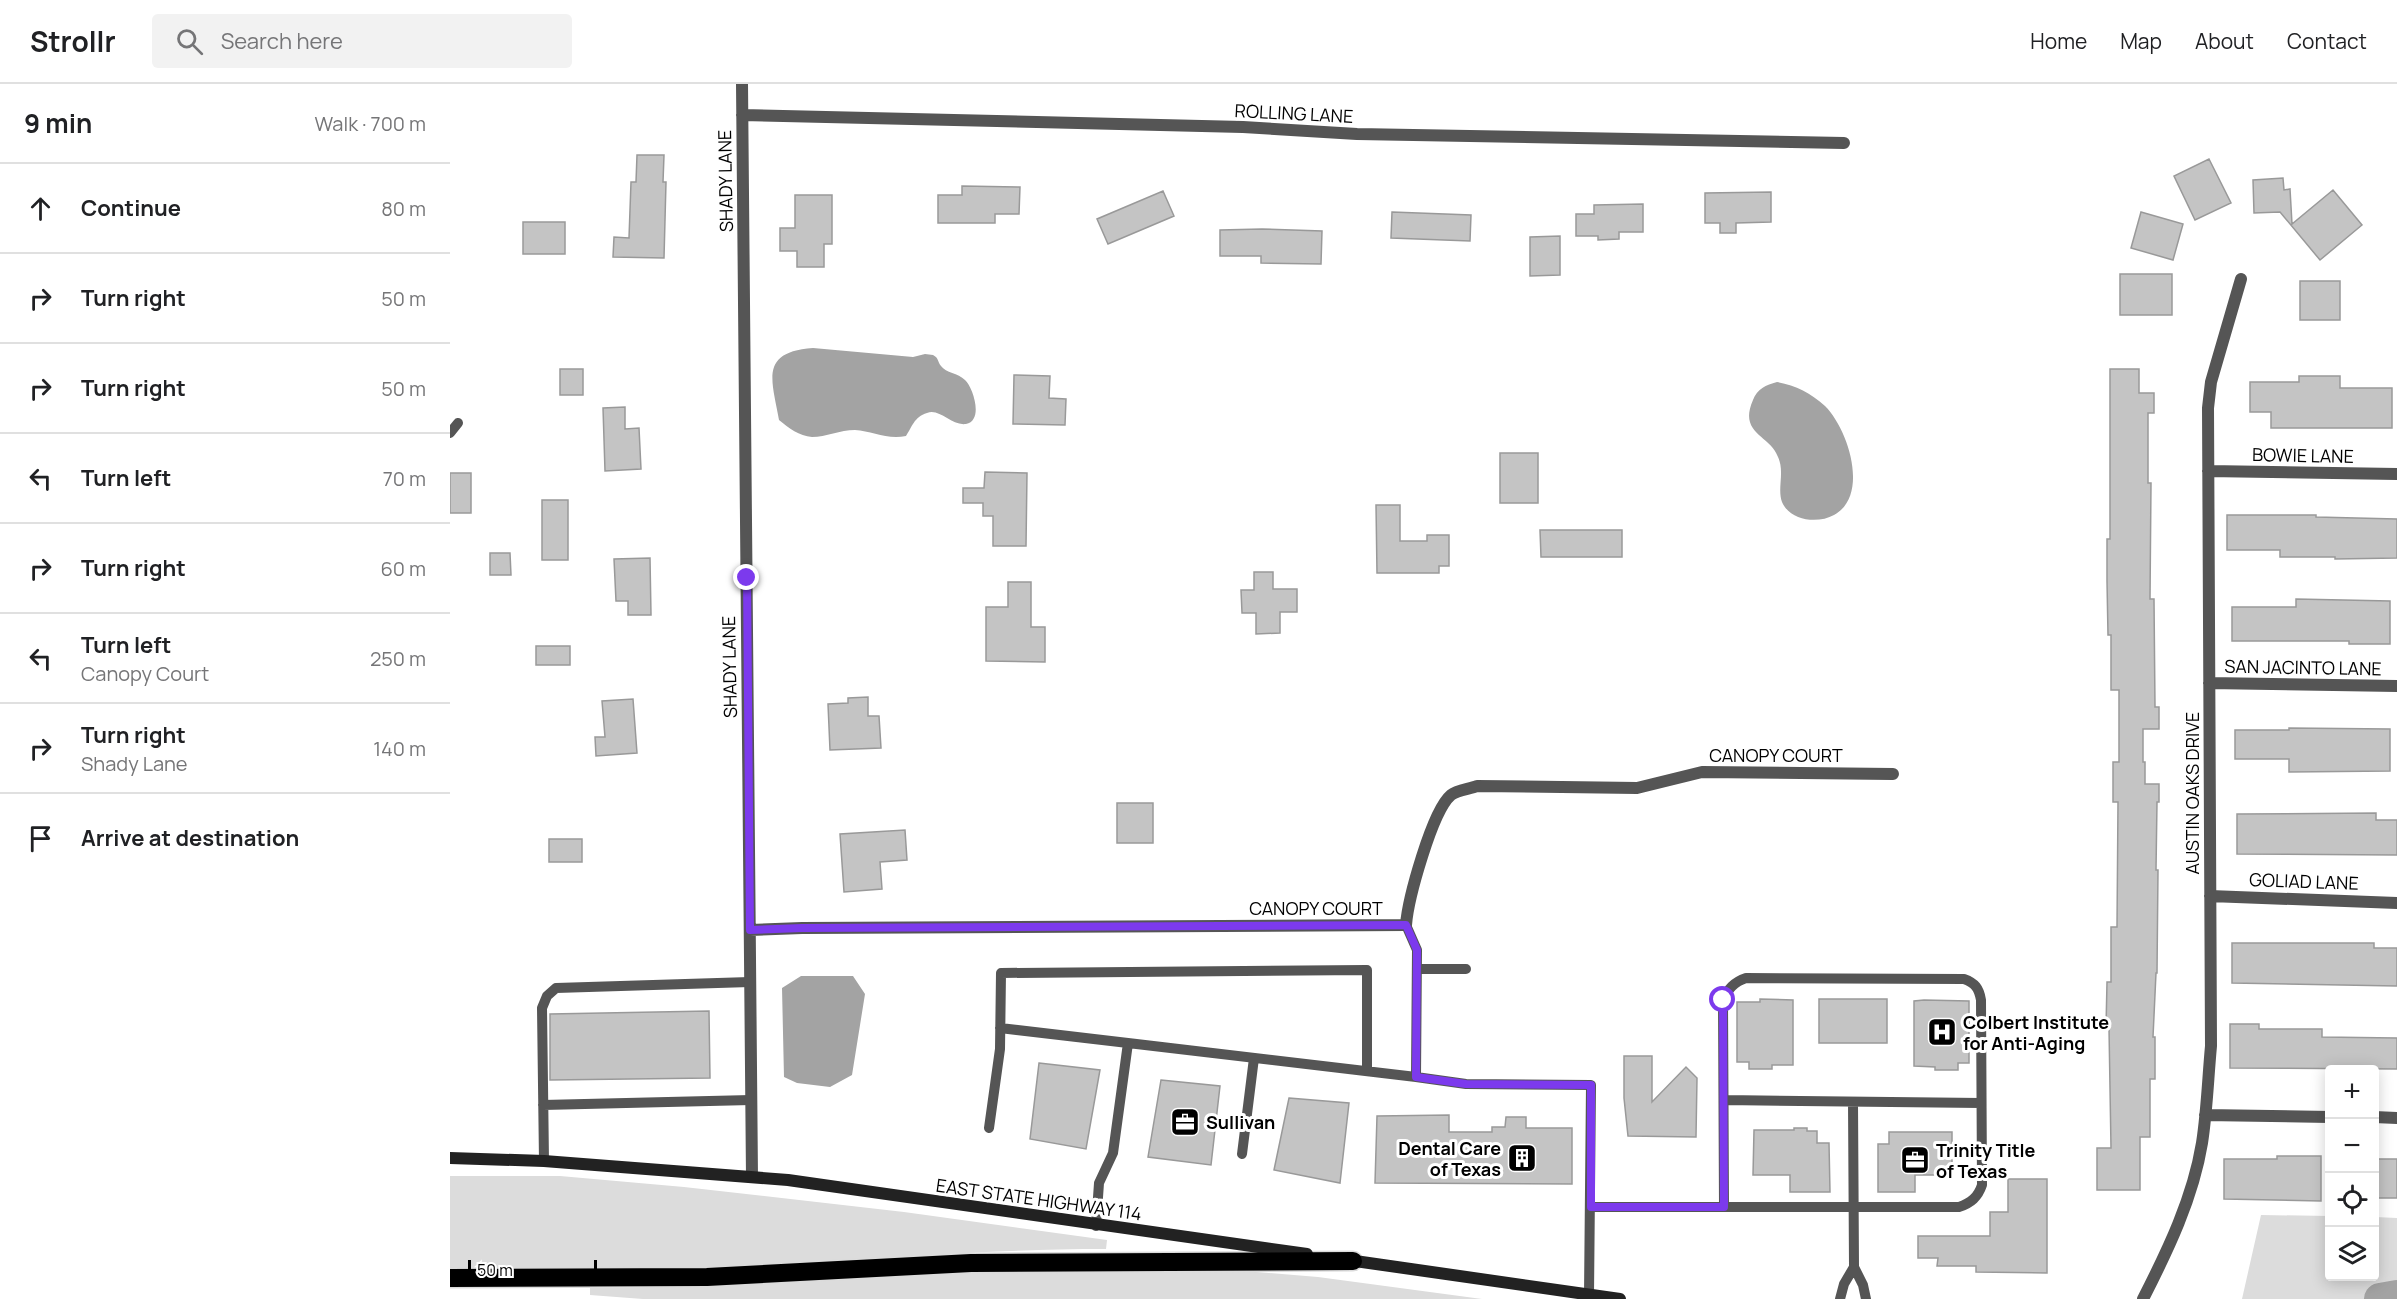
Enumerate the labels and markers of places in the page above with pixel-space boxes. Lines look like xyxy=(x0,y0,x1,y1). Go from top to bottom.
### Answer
place label: Colbert Institute for Anti-Aging xyxy=(1963,1010,2109,1055)
hospital icon: Colbert Institute for Anti-Aging xyxy=(1926,1016,1958,1048)
office icon: Sullivan xyxy=(1169,1106,1201,1138)
place label: Sullivan xyxy=(1206,1110,1275,1134)
place label: Dental Care of Texas xyxy=(1398,1136,1501,1181)
place label: Trinity Title of Texas xyxy=(1936,1138,2036,1183)
building icon: Dental Care of Texas xyxy=(1506,1142,1538,1174)
office icon: Trinity Title of Texas xyxy=(1899,1144,1931,1176)

